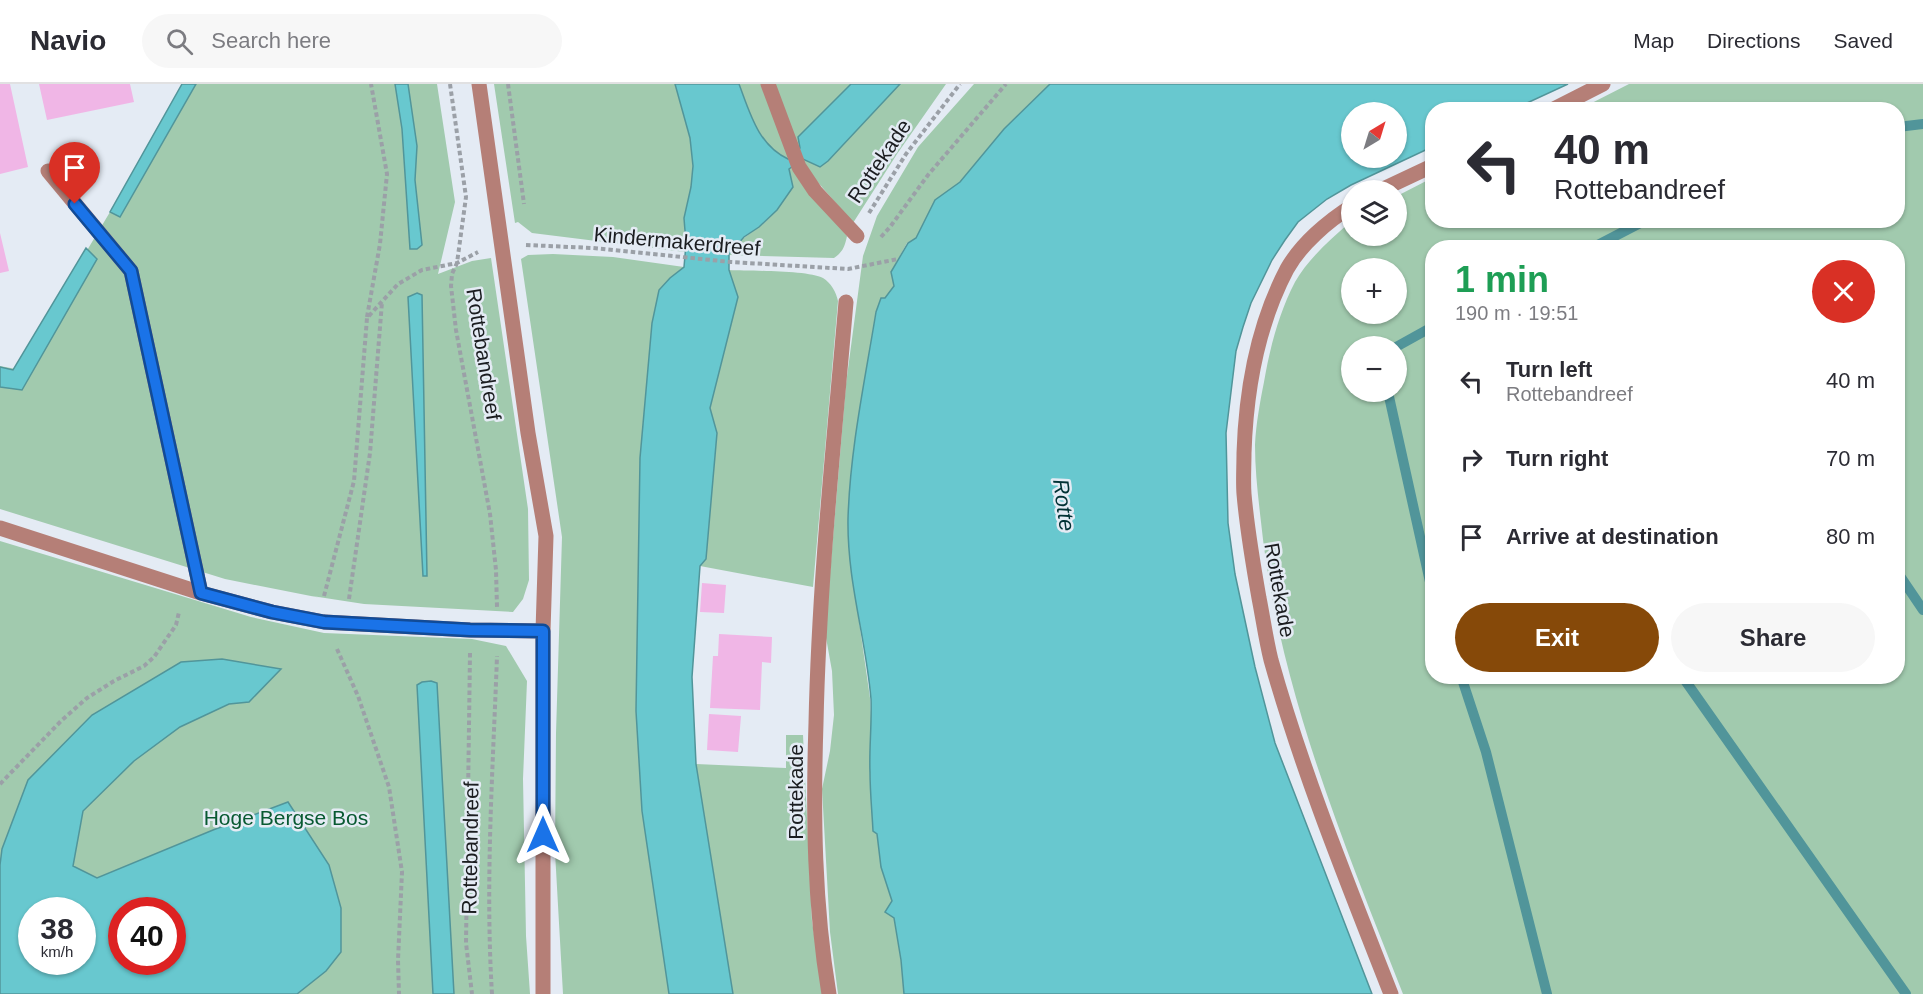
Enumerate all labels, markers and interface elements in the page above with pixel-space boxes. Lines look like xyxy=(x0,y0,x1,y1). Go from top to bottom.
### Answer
search box xyxy=(142,14,562,68)
text: Navio xyxy=(30,25,106,56)
icon: search xyxy=(163,25,196,58)
text: Search here xyxy=(211,28,331,53)
text: Map xyxy=(1633,29,1674,52)
text: Directions xyxy=(1707,29,1800,52)
text: Saved xyxy=(1833,29,1893,52)
north arrow xyxy=(1341,102,1407,168)
map controls xyxy=(1341,102,1407,402)
street label: Rottekade xyxy=(843,115,915,207)
icon: left xyxy=(1455,126,1533,204)
text: 40 m xyxy=(1554,126,1650,173)
pin xyxy=(49,142,100,204)
icon: arrive xyxy=(58,151,91,184)
text: Rottebandreef xyxy=(1554,175,1725,205)
button: layers xyxy=(1341,180,1407,246)
street label: Kindermakerdreef xyxy=(593,222,761,260)
button: + xyxy=(1341,258,1407,324)
text: 1 min xyxy=(1455,259,1549,300)
button: close xyxy=(1812,260,1875,323)
street label: Rottebandreef xyxy=(462,286,506,422)
text: 190 m · 19:51 xyxy=(1455,302,1578,324)
button: − xyxy=(1341,336,1407,402)
text: Turn left xyxy=(1506,357,1592,382)
icon: left xyxy=(1455,365,1488,398)
text: 40 m xyxy=(1826,368,1875,393)
text: Rottebandreef xyxy=(1506,383,1633,405)
icon: right xyxy=(1455,443,1488,476)
text: Turn right xyxy=(1506,446,1608,471)
text: 70 m xyxy=(1826,446,1875,471)
water label: Rotte xyxy=(1048,477,1080,533)
icon: arrive xyxy=(1455,521,1488,554)
text: Arrive at destination xyxy=(1506,524,1719,549)
text: 80 m xyxy=(1826,524,1875,549)
street label: Rottekade xyxy=(1260,541,1300,639)
button: Exit xyxy=(1455,603,1659,672)
button: Share xyxy=(1671,603,1875,672)
street label: Rottekade xyxy=(784,744,807,840)
street label: Rottebandreef xyxy=(457,781,483,915)
position arrow xyxy=(511,803,575,867)
park label: Hoge Bergse Bos xyxy=(204,806,368,829)
speed limit sign: 40 xyxy=(108,897,186,975)
text: 38 xyxy=(40,912,74,945)
text: km/h xyxy=(41,943,73,960)

